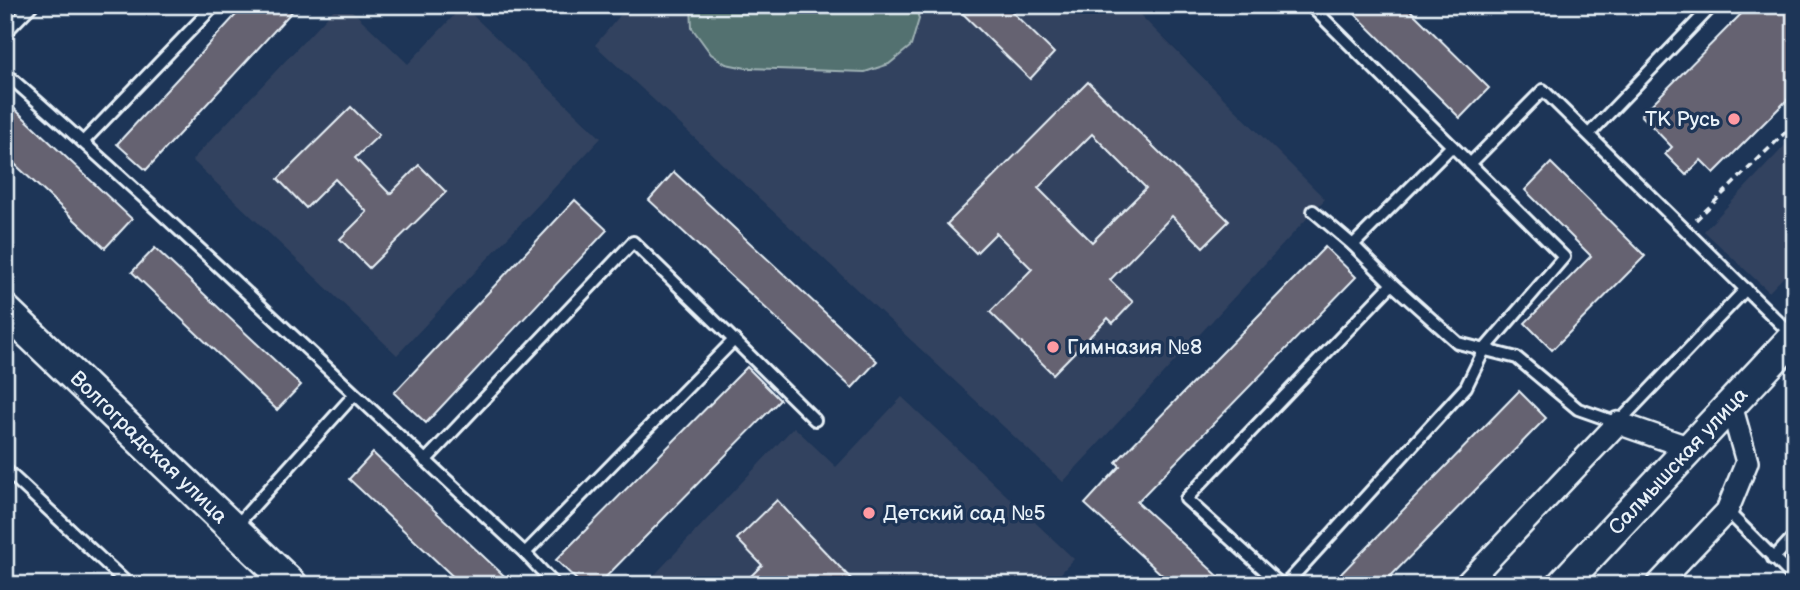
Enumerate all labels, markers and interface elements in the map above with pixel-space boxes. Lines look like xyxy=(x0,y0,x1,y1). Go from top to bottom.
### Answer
place label: ТК Русь xyxy=(1645,107,1721,132)
marker: ТК Русь xyxy=(1726,111,1742,127)
place label: Гимназия №8 xyxy=(1067,335,1202,360)
marker: Гимназия №8 xyxy=(1045,339,1061,355)
street label: Волгоградская улица xyxy=(65,366,233,529)
street label: Салмышская улица xyxy=(1604,382,1754,540)
place label: Детский сад №5 xyxy=(883,501,1046,526)
marker: Детский сад №5 xyxy=(861,505,877,521)

